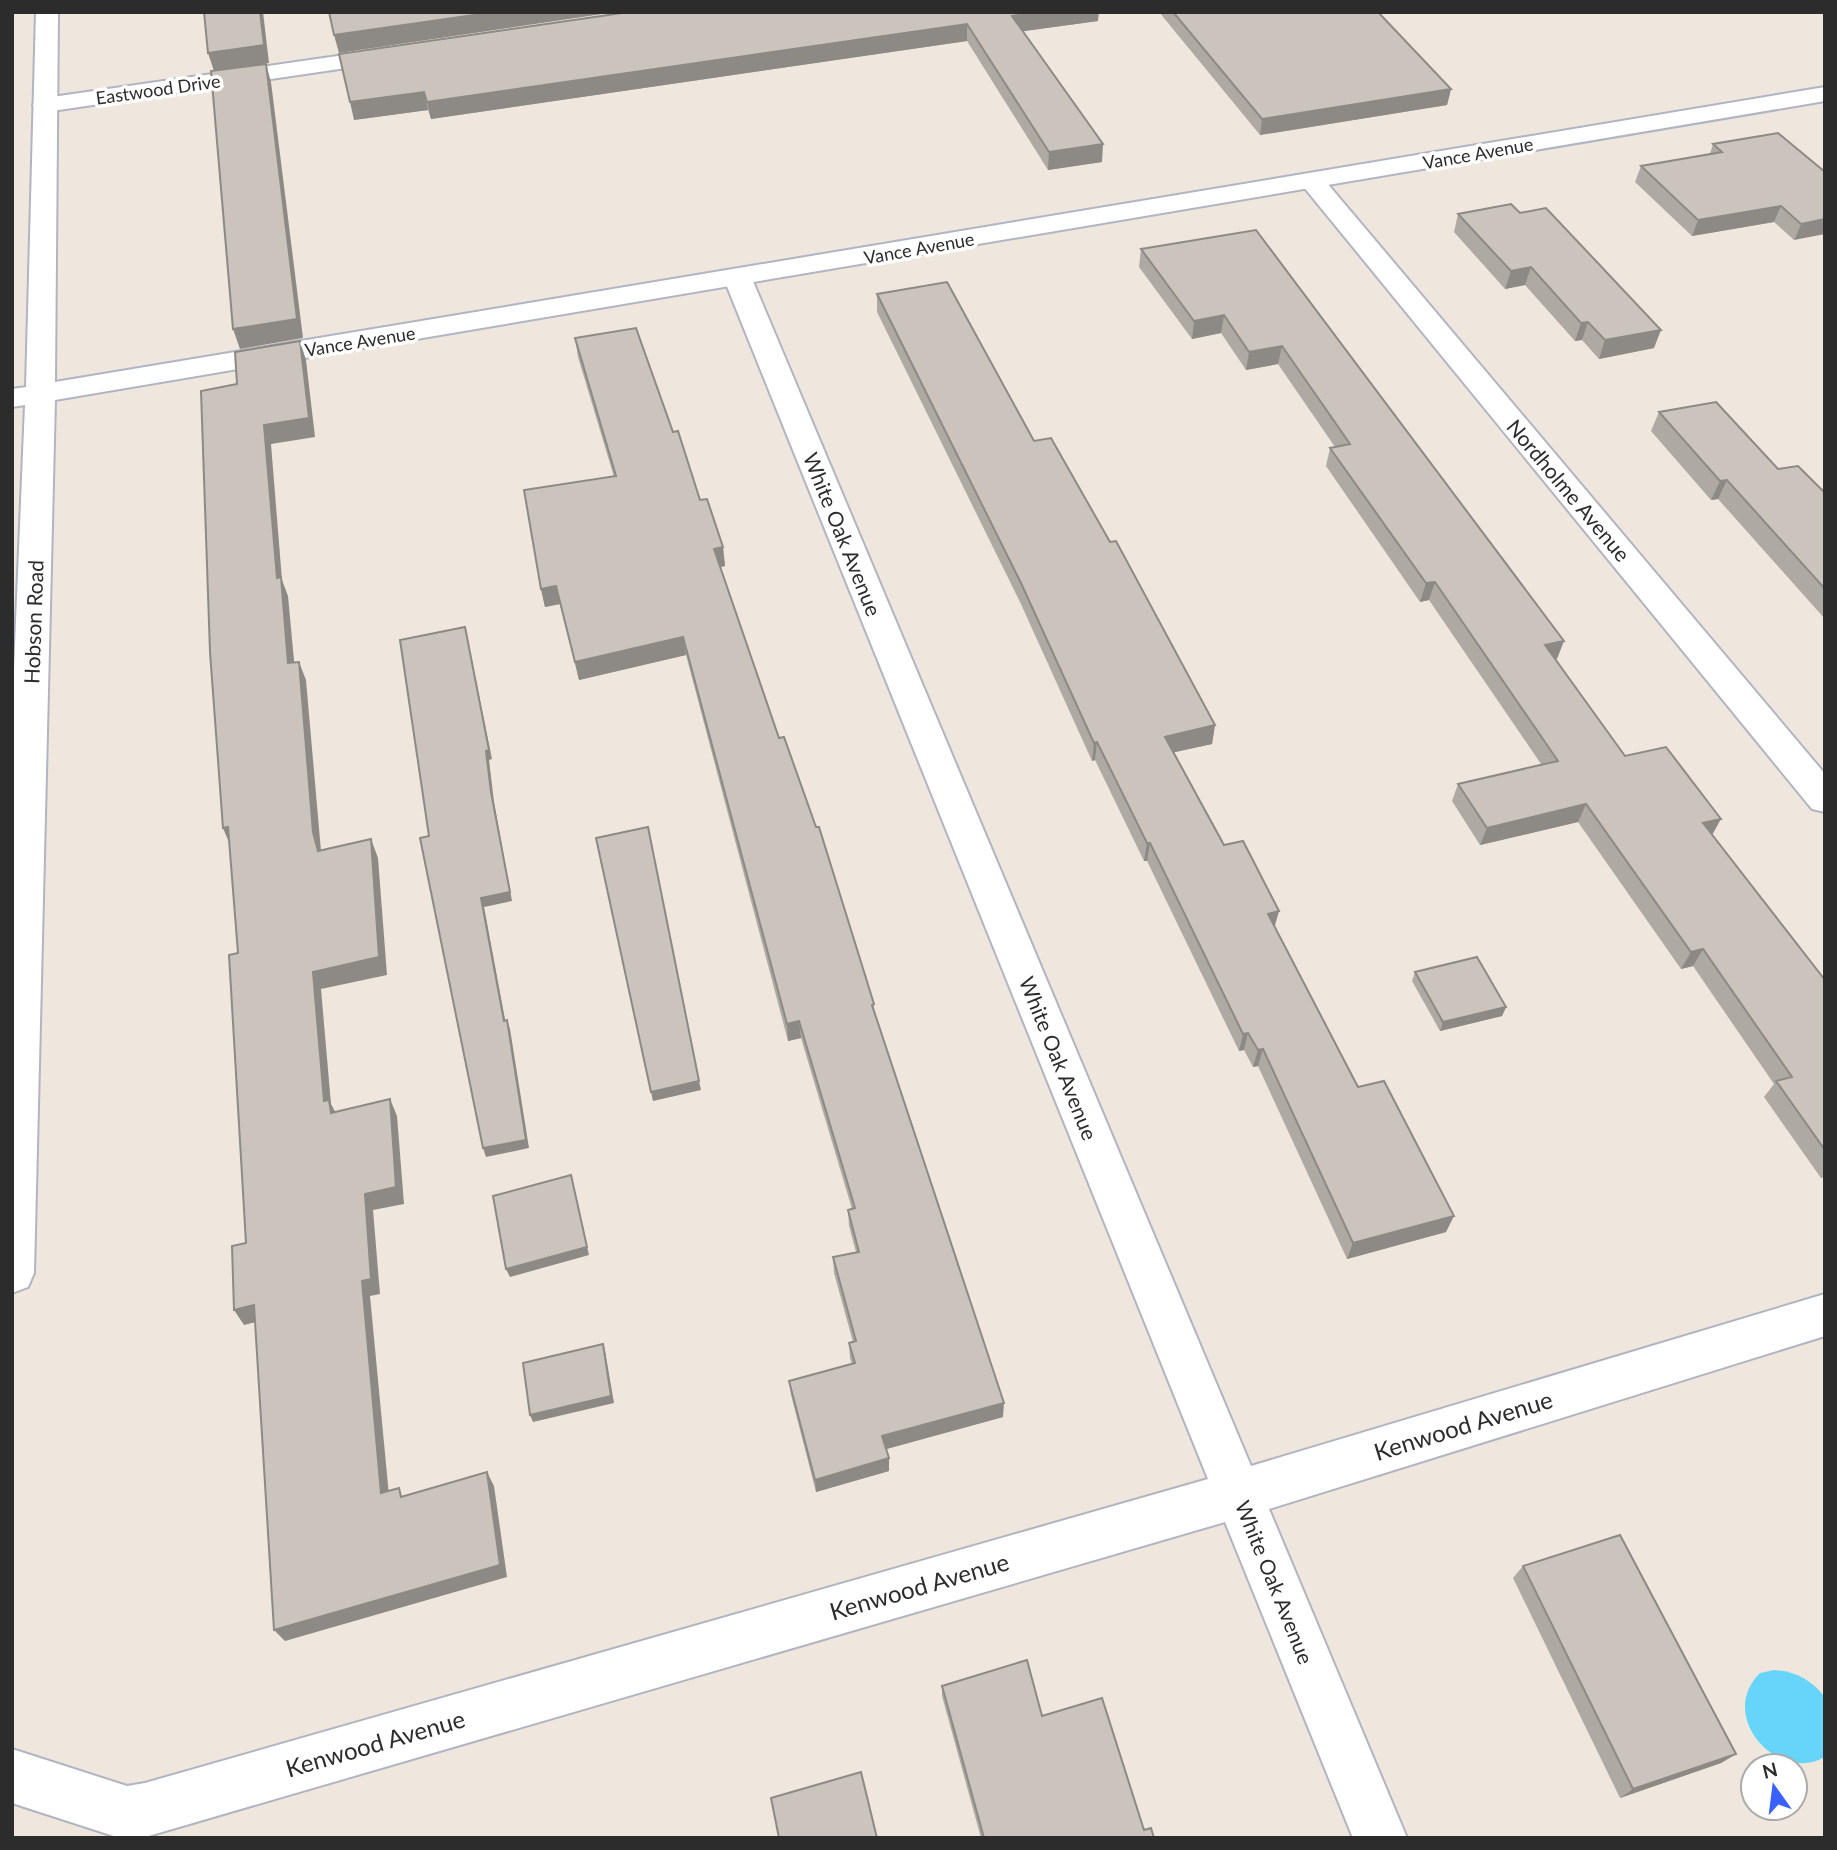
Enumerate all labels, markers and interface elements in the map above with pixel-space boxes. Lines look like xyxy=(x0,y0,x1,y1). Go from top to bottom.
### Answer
street label: Eastwood Drive xyxy=(94,69,222,109)
street label: Vance Avenue xyxy=(1421,132,1535,174)
street label: Vance Avenue xyxy=(862,227,976,269)
street label: Vance Avenue xyxy=(303,321,417,361)
street label: Nordholme Avenue xyxy=(1502,414,1636,566)
street label: White Oak Avenue xyxy=(799,449,887,619)
street label: Hobson Road xyxy=(18,560,48,684)
street label: White Oak Avenue xyxy=(1015,973,1103,1143)
street label: Kenwood Avenue xyxy=(1370,1384,1556,1466)
street label: White Oak Avenue xyxy=(1231,1497,1319,1667)
street label: Kenwood Avenue xyxy=(826,1547,1012,1625)
street label: Kenwood Avenue xyxy=(282,1704,468,1782)
north arrow xyxy=(1739,1752,1809,1822)
text: N xyxy=(1760,1757,1780,1783)

